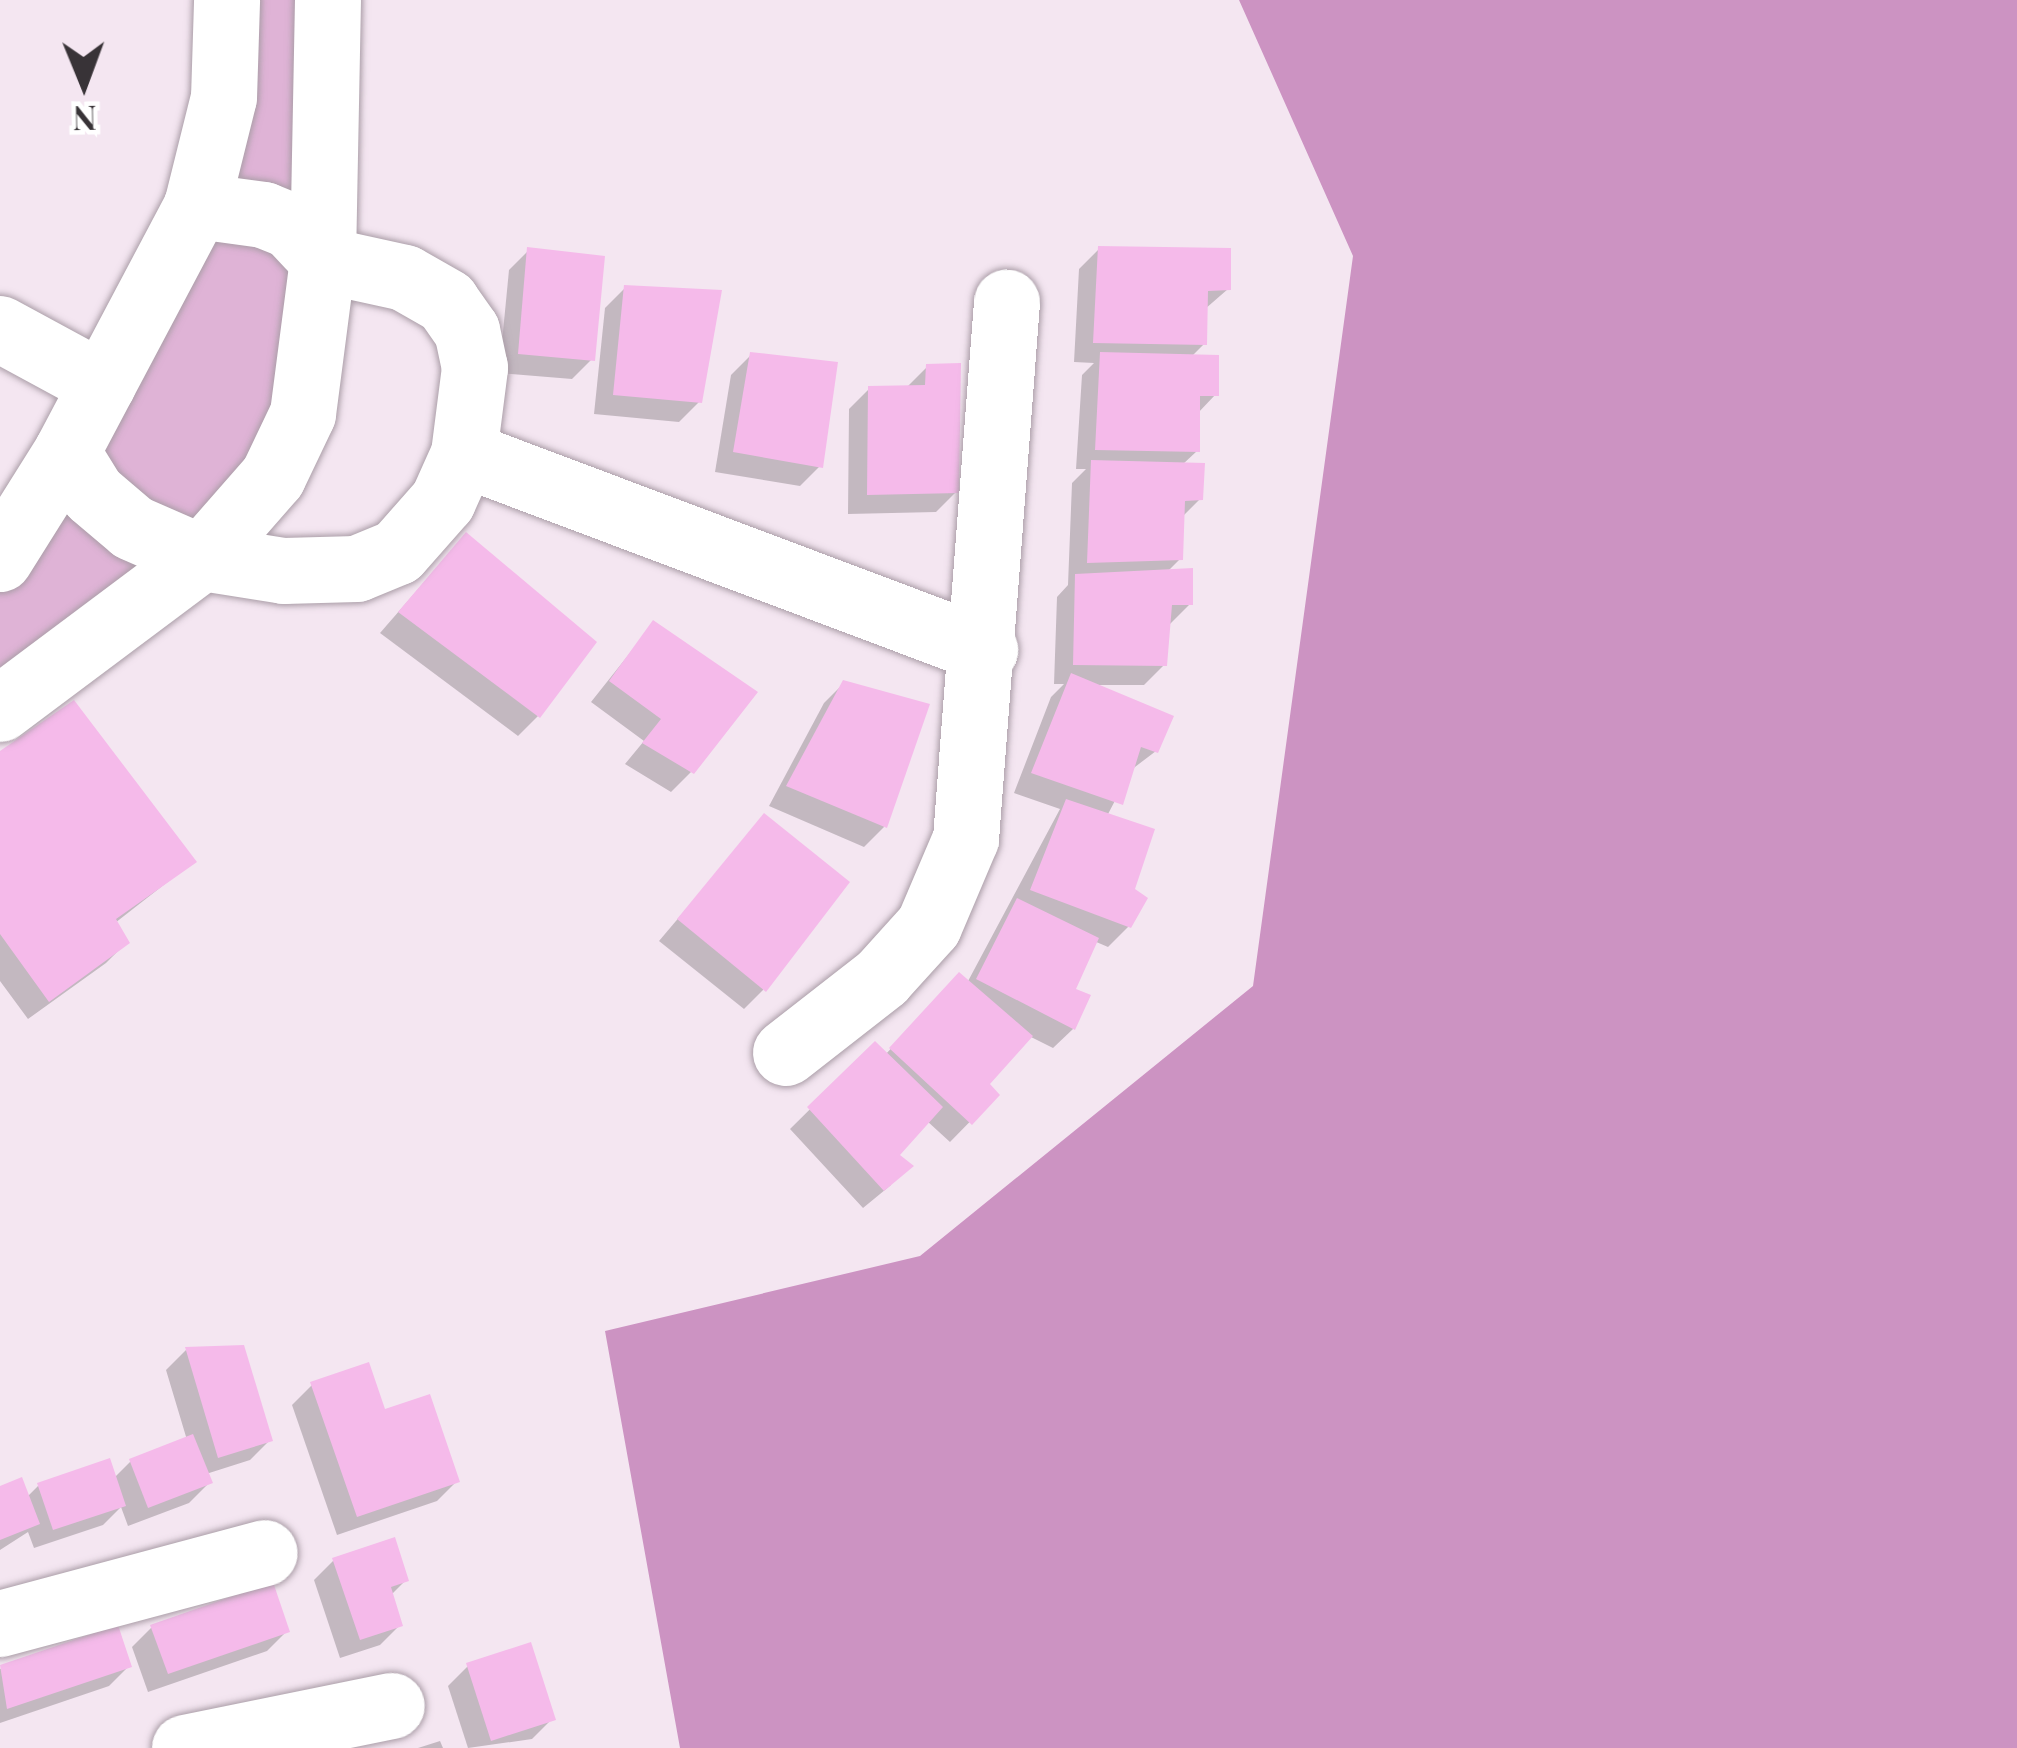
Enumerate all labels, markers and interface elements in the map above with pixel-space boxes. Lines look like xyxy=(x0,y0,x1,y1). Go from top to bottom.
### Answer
north arrow xyxy=(24,24,144,144)
text: N xyxy=(72,98,97,142)

